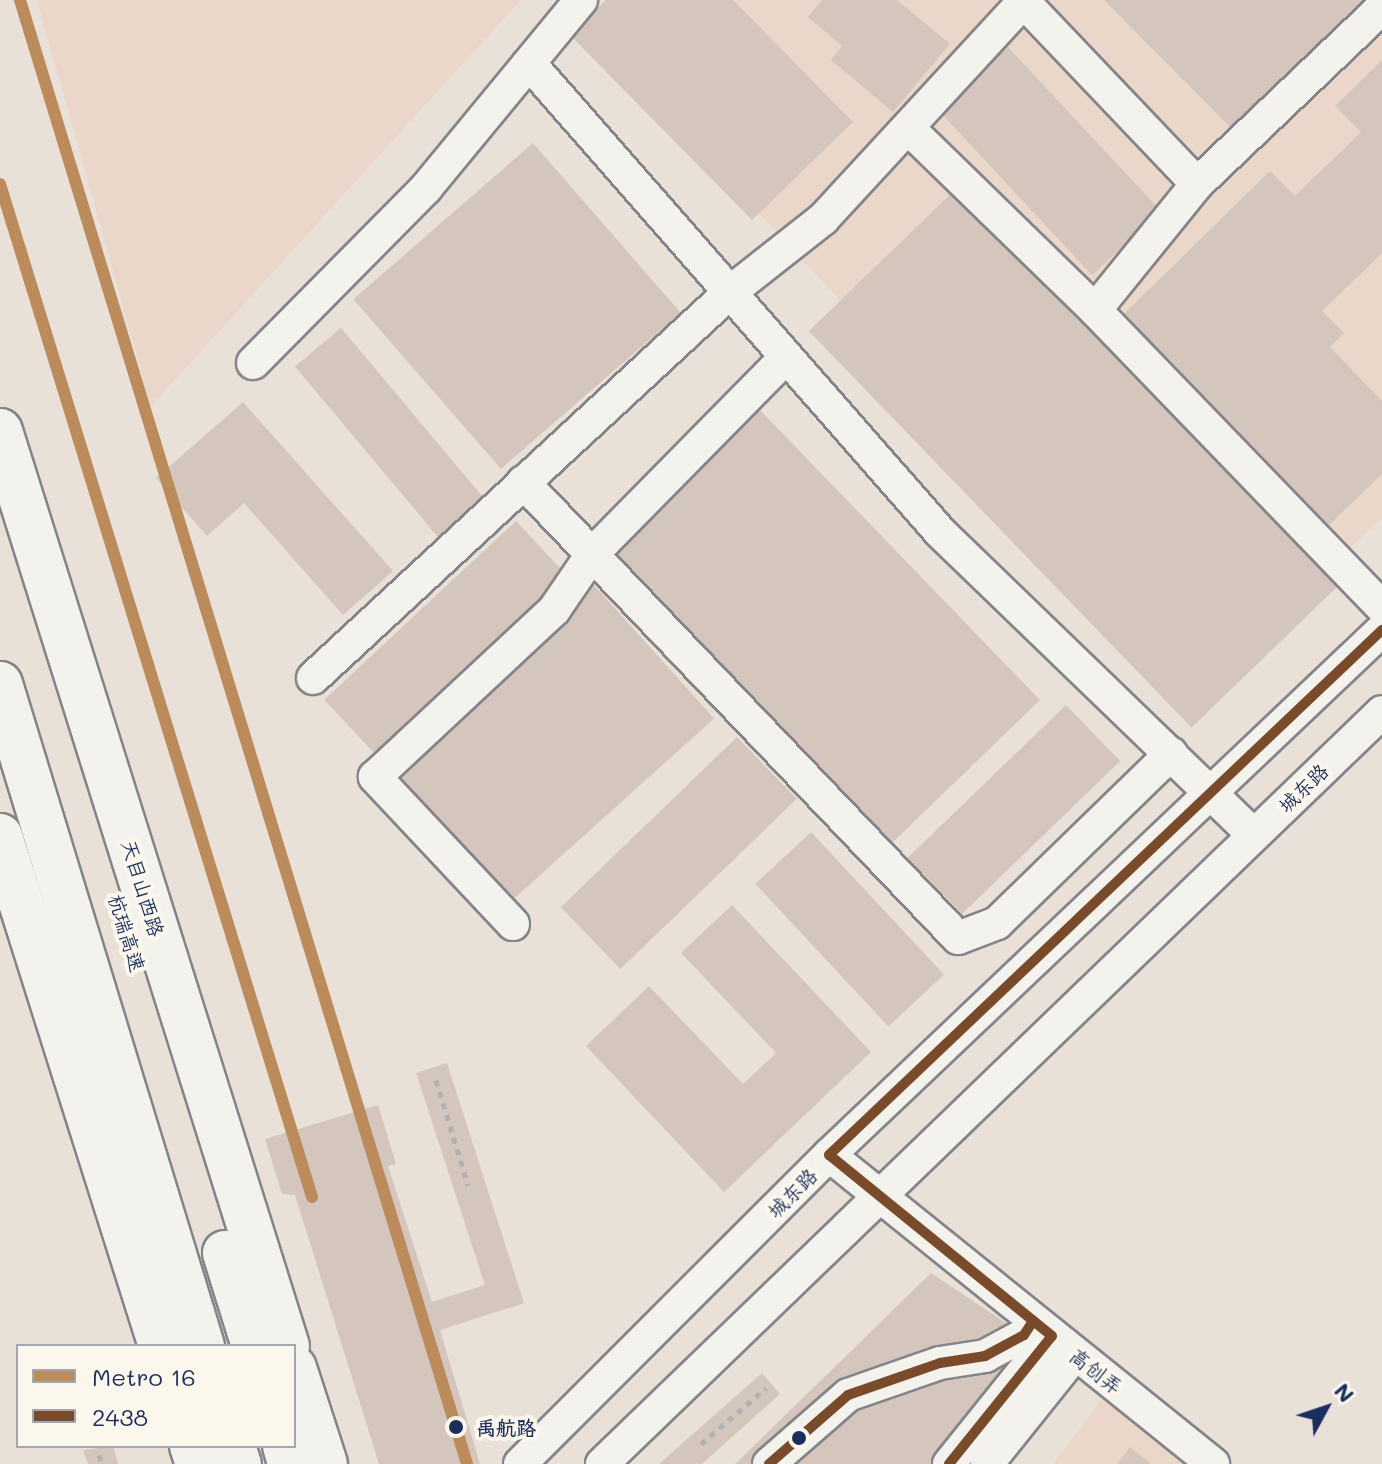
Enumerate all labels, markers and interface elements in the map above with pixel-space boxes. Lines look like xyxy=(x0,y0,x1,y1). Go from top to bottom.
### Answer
street label: 城东路 xyxy=(1273,759,1333,817)
street label: 天目山西路 xyxy=(117,837,169,939)
street label: 杭瑞高速 xyxy=(104,891,150,975)
street label: 城东路 xyxy=(762,1163,822,1223)
street label: 高创弄 xyxy=(1065,1343,1127,1399)
legend xyxy=(16,1344,296,1448)
text: Metro 16 xyxy=(92,1361,196,1392)
north arrow xyxy=(1286,1368,1366,1448)
text: N xyxy=(1328,1377,1361,1408)
text: 2438 xyxy=(92,1401,148,1432)
marker: 禹航路 xyxy=(443,1414,469,1440)
place label: 禹航路 xyxy=(476,1415,536,1439)
unlabelled marker xyxy=(791,1430,807,1446)

